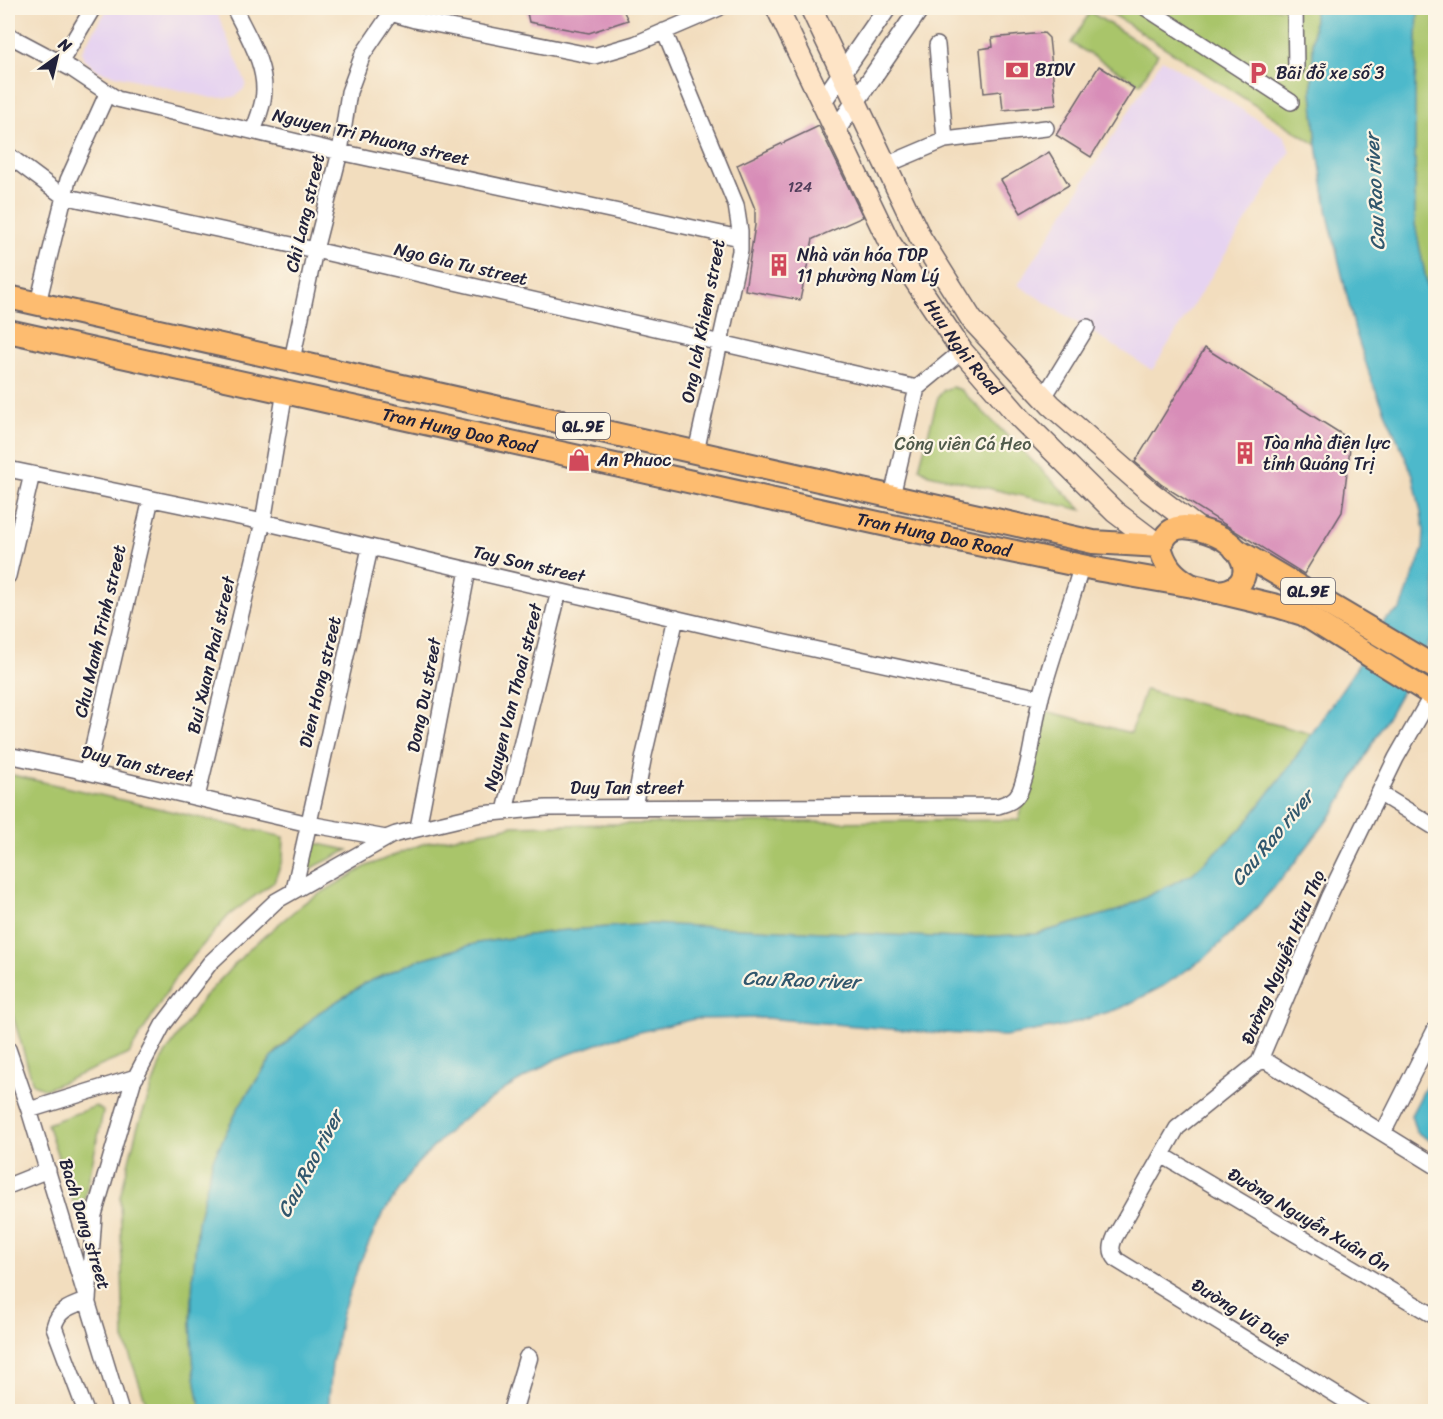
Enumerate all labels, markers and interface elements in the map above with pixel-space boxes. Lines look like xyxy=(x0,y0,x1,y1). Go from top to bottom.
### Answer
north arrow xyxy=(27,27,87,87)
text: N xyxy=(52,29,79,61)
place label: BIDV xyxy=(1035,54,1076,86)
bank icon: BIDV xyxy=(1004,57,1030,83)
place label: Bãi đỗ xe số 3 xyxy=(1276,57,1385,89)
parking icon: Bãi đỗ xe số 3 xyxy=(1245,60,1271,86)
street label: Nguyen Tri Phuong street xyxy=(269,99,473,175)
water label: Cau Rao river xyxy=(1354,129,1396,251)
street label: Chi Lang street xyxy=(276,150,334,276)
house number: 124 xyxy=(788,174,812,200)
street label: Ngo Gia Tu street xyxy=(391,233,531,295)
street label: Ong Ich Khiem street xyxy=(671,236,735,406)
place label: Nhà văn hóa TDP 11 phường Nam Lý xyxy=(797,239,940,292)
building icon: Nhà văn hóa TDP 11 phường Nam Lý xyxy=(766,252,792,278)
street label: Huu Nghi Road xyxy=(915,292,1011,404)
street label: Tran Hung Dao Road xyxy=(379,398,541,463)
road number: QL.9E xyxy=(556,413,610,439)
place label: Tòa nhà điện lực tỉnh Quảng Trị xyxy=(1263,427,1391,480)
park label: Công viên Cá Heo xyxy=(895,428,1031,460)
building icon: Tòa nhà điện lực tỉnh Quảng Trị xyxy=(1232,440,1258,466)
place label: An Phuoc xyxy=(596,444,671,476)
shop icon: An Phuoc xyxy=(566,447,592,473)
street label: Tran Hung Dao Road xyxy=(853,503,1016,567)
street label: Tay Son street xyxy=(470,536,589,593)
street label: Chu Manh Trinh street xyxy=(65,541,135,721)
street label: Bui Xuan Phai street xyxy=(177,572,245,737)
road number: QL.9E xyxy=(1281,578,1335,604)
street label: Nguyen Van Thoai street xyxy=(474,599,552,794)
street label: Dien Hong street xyxy=(289,613,351,751)
street label: Dong Du street xyxy=(397,634,451,755)
street label: Duy Tan street xyxy=(78,736,197,793)
street label: Duy Tan street xyxy=(570,772,685,804)
water label: Cau Rao river xyxy=(1221,779,1325,894)
street label: Đường Nguyễn Hữu Thọ xyxy=(1232,865,1334,1049)
water label: Cau Rao river xyxy=(742,960,864,1000)
water label: Cau Rao river xyxy=(267,1101,355,1224)
street label: Bach Dang street xyxy=(50,1154,120,1294)
street label: Đường Nguyễn Xuân Ôn xyxy=(1221,1159,1397,1282)
street label: Đường Vũ Duệ xyxy=(1185,1269,1296,1355)

